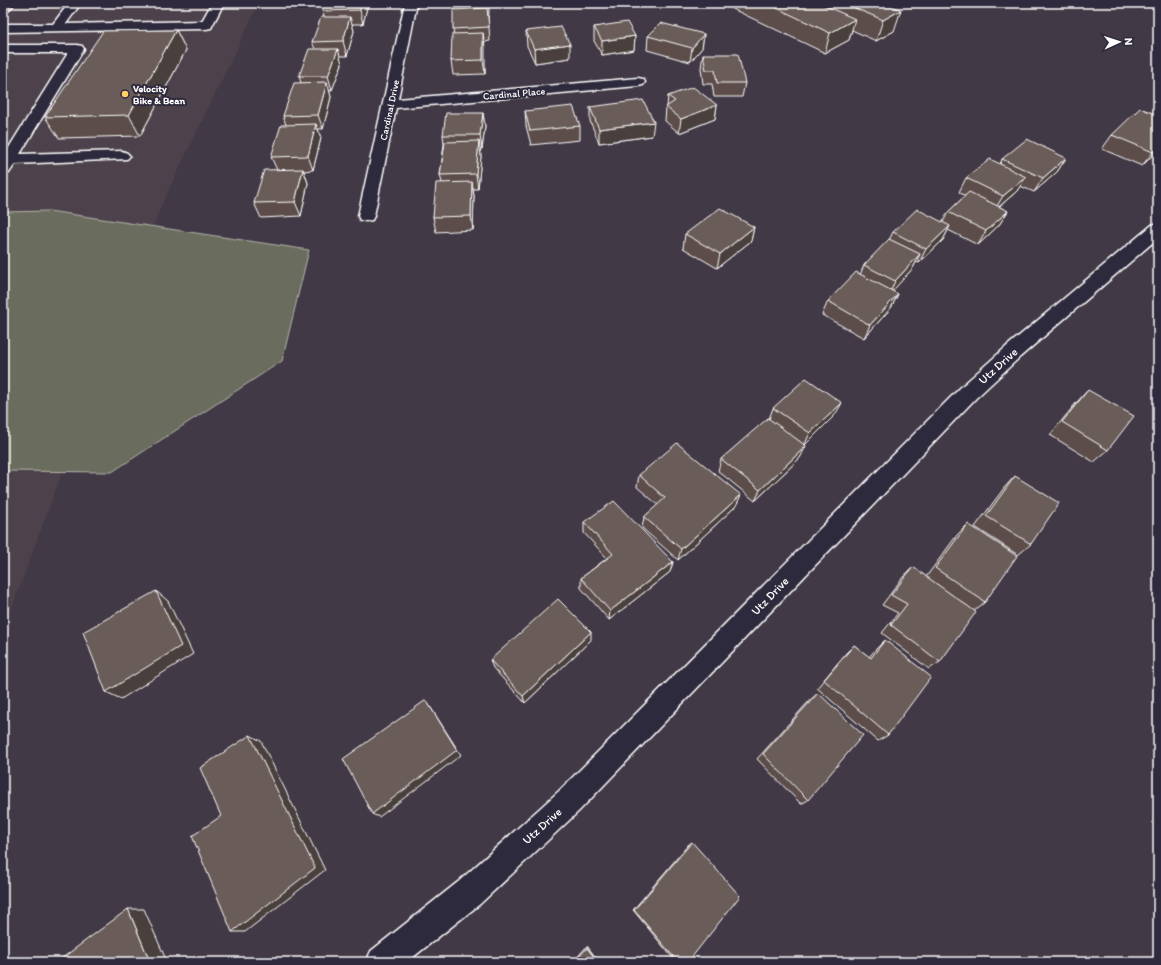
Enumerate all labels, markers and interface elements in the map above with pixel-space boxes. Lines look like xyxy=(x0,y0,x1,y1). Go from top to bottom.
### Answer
north arrow xyxy=(1099,22,1139,62)
text: N xyxy=(1122,37,1135,46)
street label: Cardinal Drive xyxy=(377,78,402,142)
place label: Velocity Bike & Bean xyxy=(133,82,185,107)
street label: Cardinal Place xyxy=(482,84,546,103)
marker: Velocity Bike & Bean xyxy=(120,89,130,99)
street label: Utz Drive xyxy=(976,345,1021,387)
street label: Utz Drive xyxy=(748,574,792,618)
street label: Utz Drive xyxy=(520,805,565,847)

